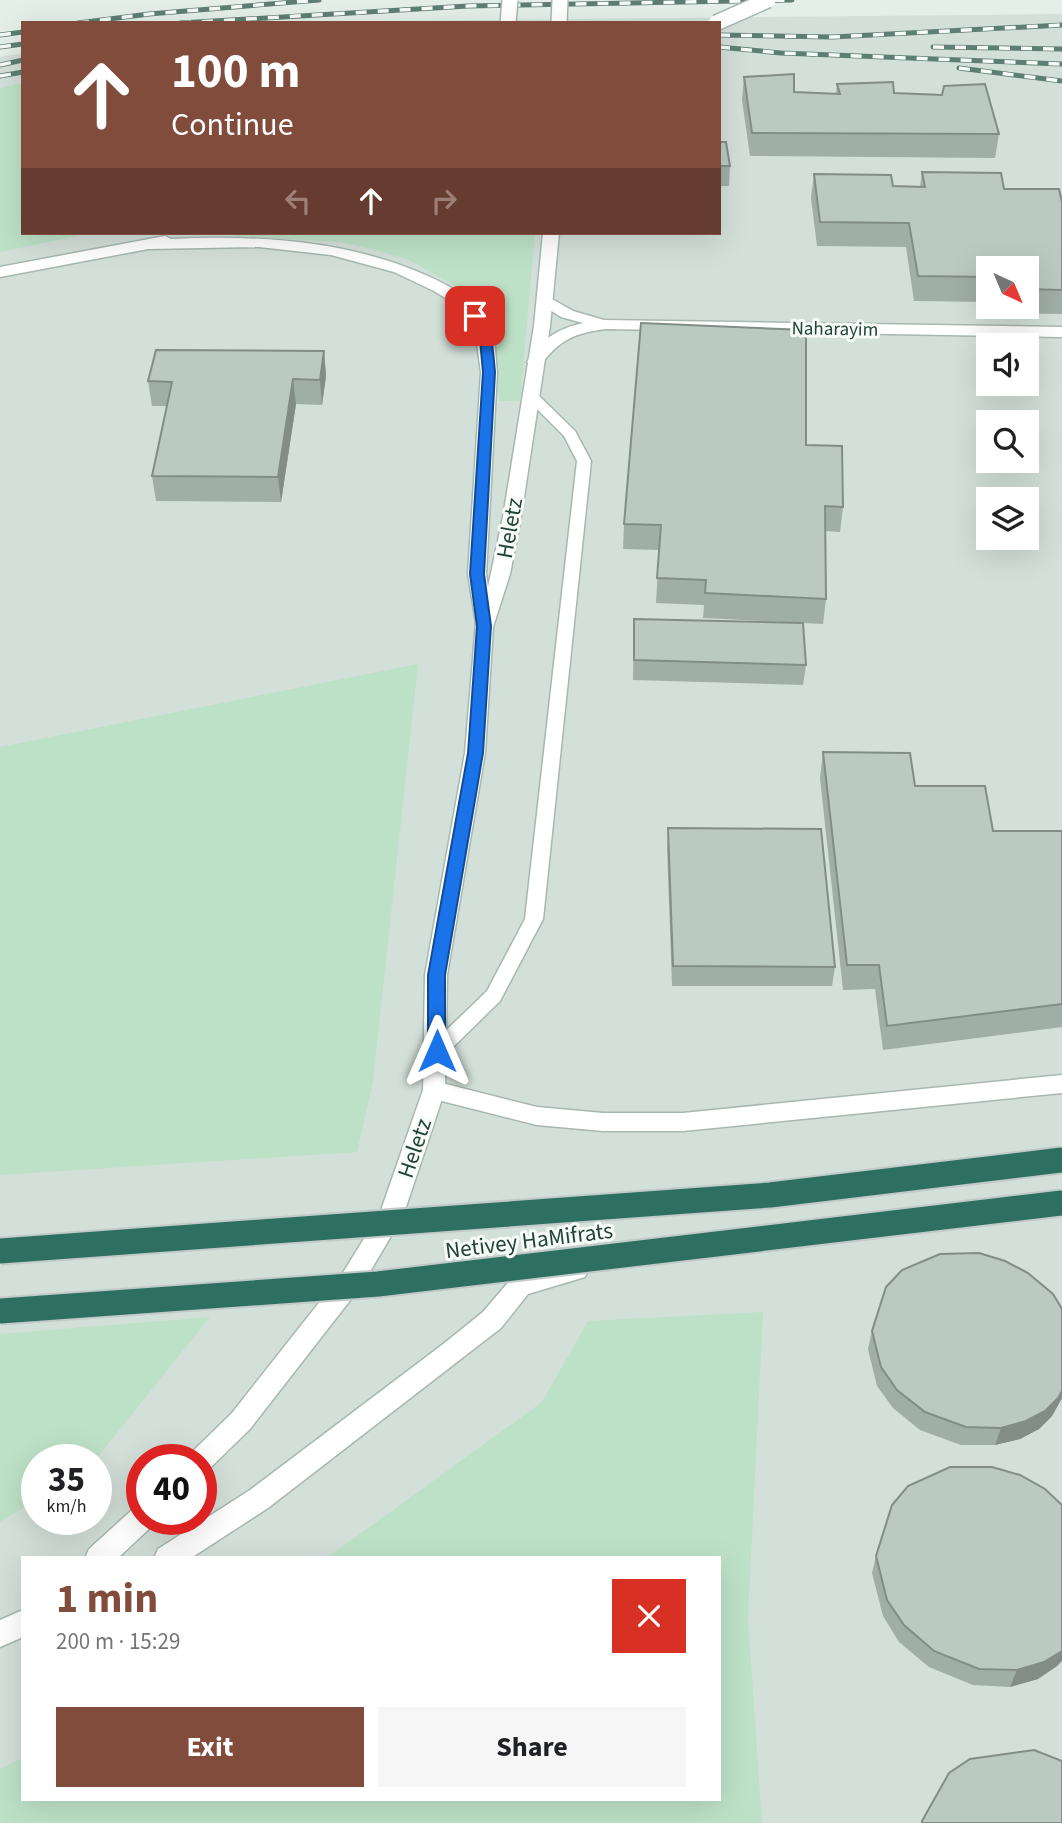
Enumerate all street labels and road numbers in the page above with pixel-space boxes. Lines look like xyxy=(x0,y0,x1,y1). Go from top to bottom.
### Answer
street label: Naharayim xyxy=(791,315,879,344)
street label: Heletz xyxy=(488,495,531,561)
street label: Heletz xyxy=(389,1114,440,1182)
street label: Netivey HaMifrats xyxy=(443,1214,615,1267)

